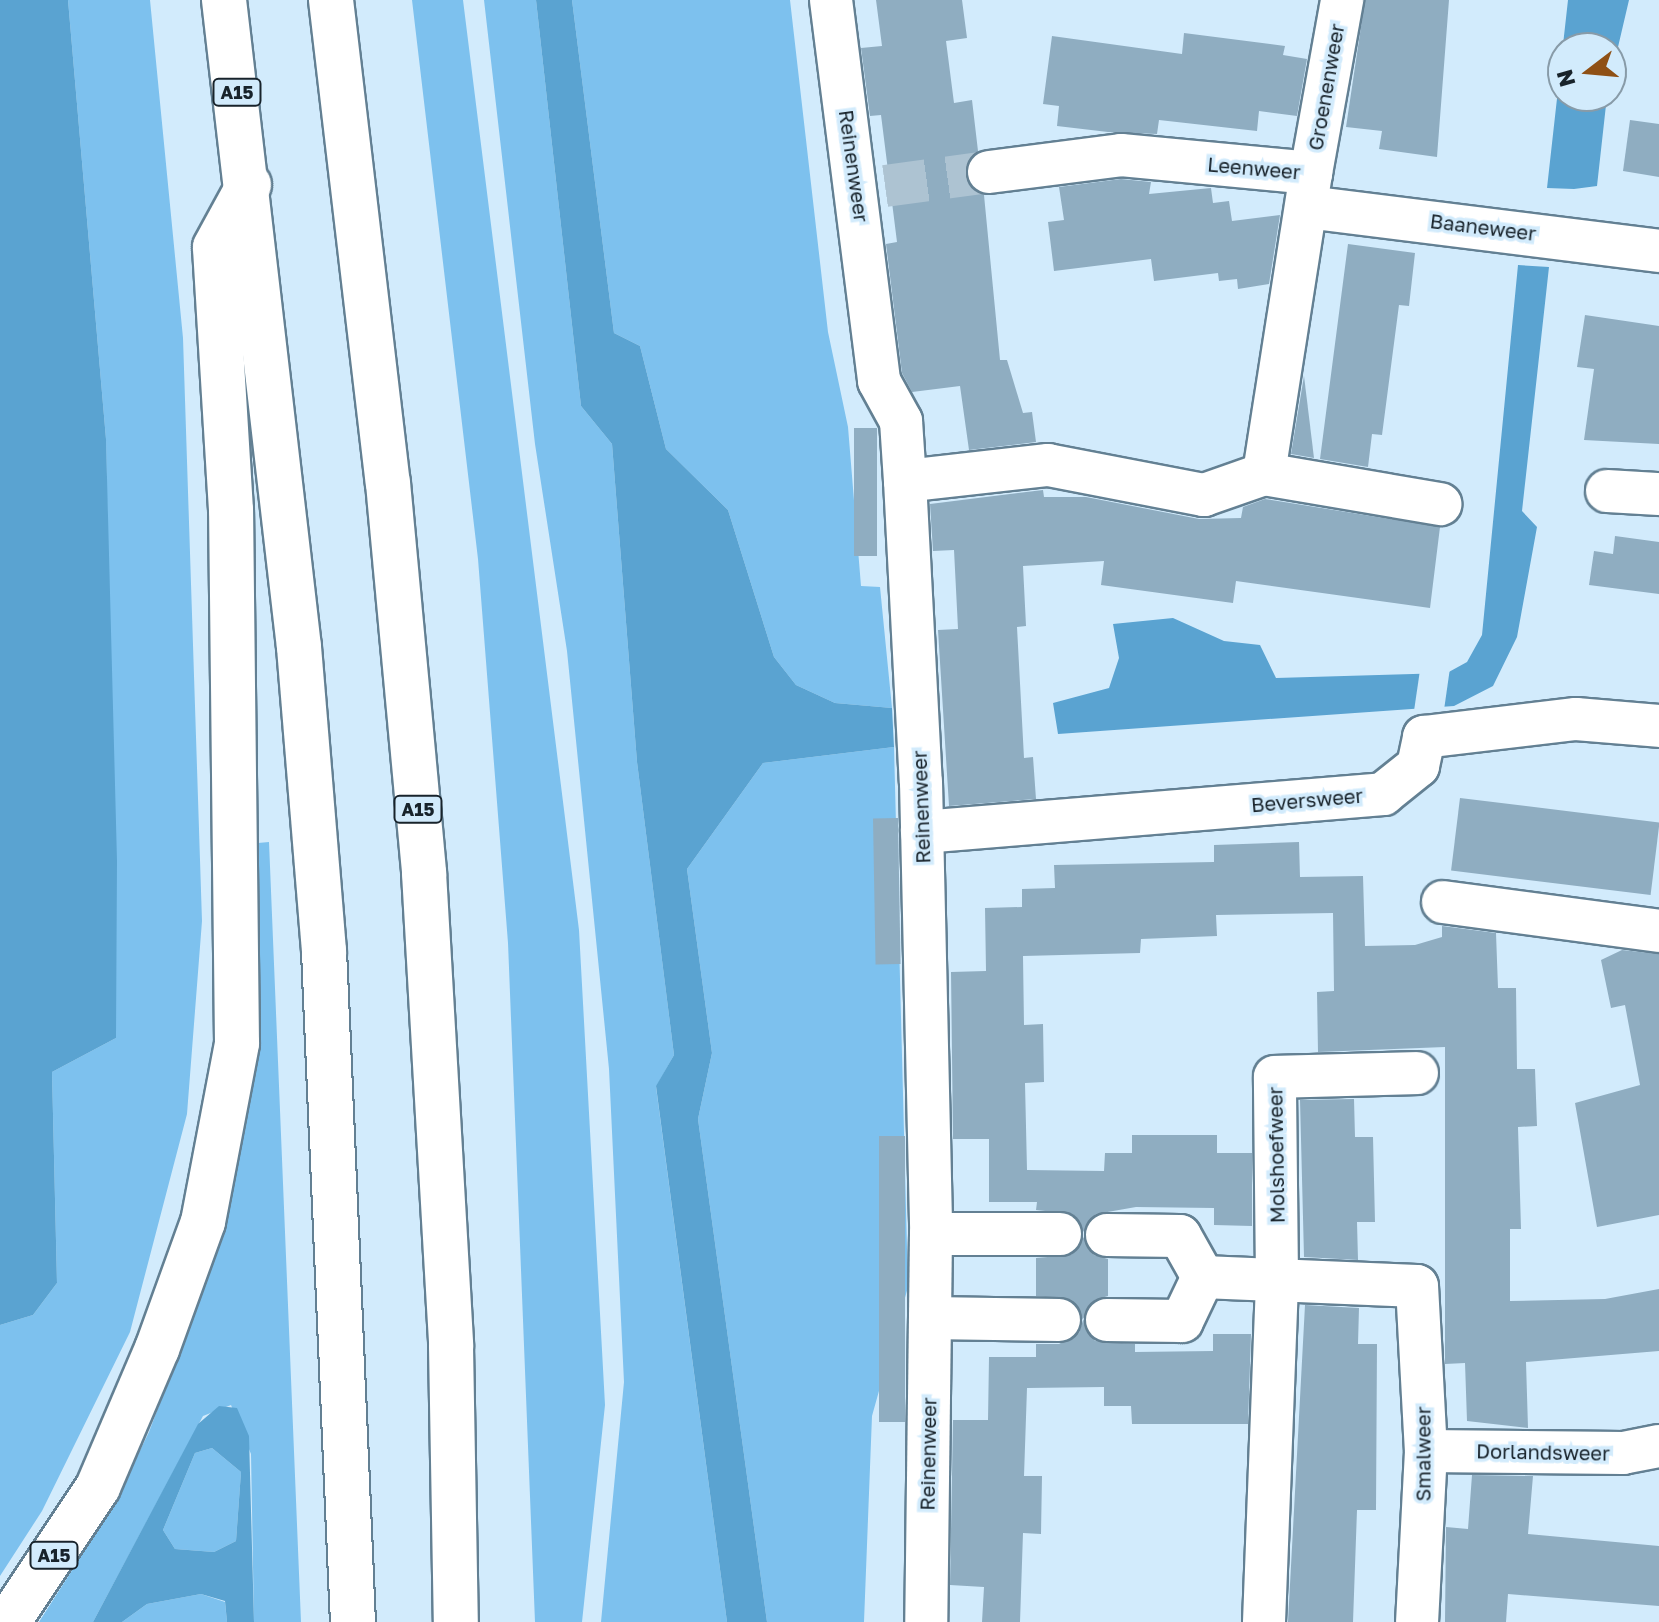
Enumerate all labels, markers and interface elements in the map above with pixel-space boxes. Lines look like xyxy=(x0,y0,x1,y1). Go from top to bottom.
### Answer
street label: Groenenweer xyxy=(1303,22,1349,152)
north arrow xyxy=(1547,32,1627,112)
text: N xyxy=(1550,66,1581,90)
road number: A15 xyxy=(211,78,263,106)
street label: Reinenweer xyxy=(834,108,874,224)
street label: Leenweer xyxy=(1206,152,1302,184)
street label: Baaneweer xyxy=(1429,209,1537,245)
street label: Reinenweer xyxy=(907,750,935,864)
street label: Beversweer xyxy=(1250,783,1364,817)
road number: A15 xyxy=(392,795,444,823)
street label: Molshoefweer xyxy=(1263,1087,1289,1223)
street label: Reinenweer xyxy=(915,1397,941,1511)
street label: Smalweer xyxy=(1411,1407,1435,1501)
street label: Dorlandsweer xyxy=(1476,1439,1610,1465)
road number: A15 xyxy=(28,1541,80,1569)

